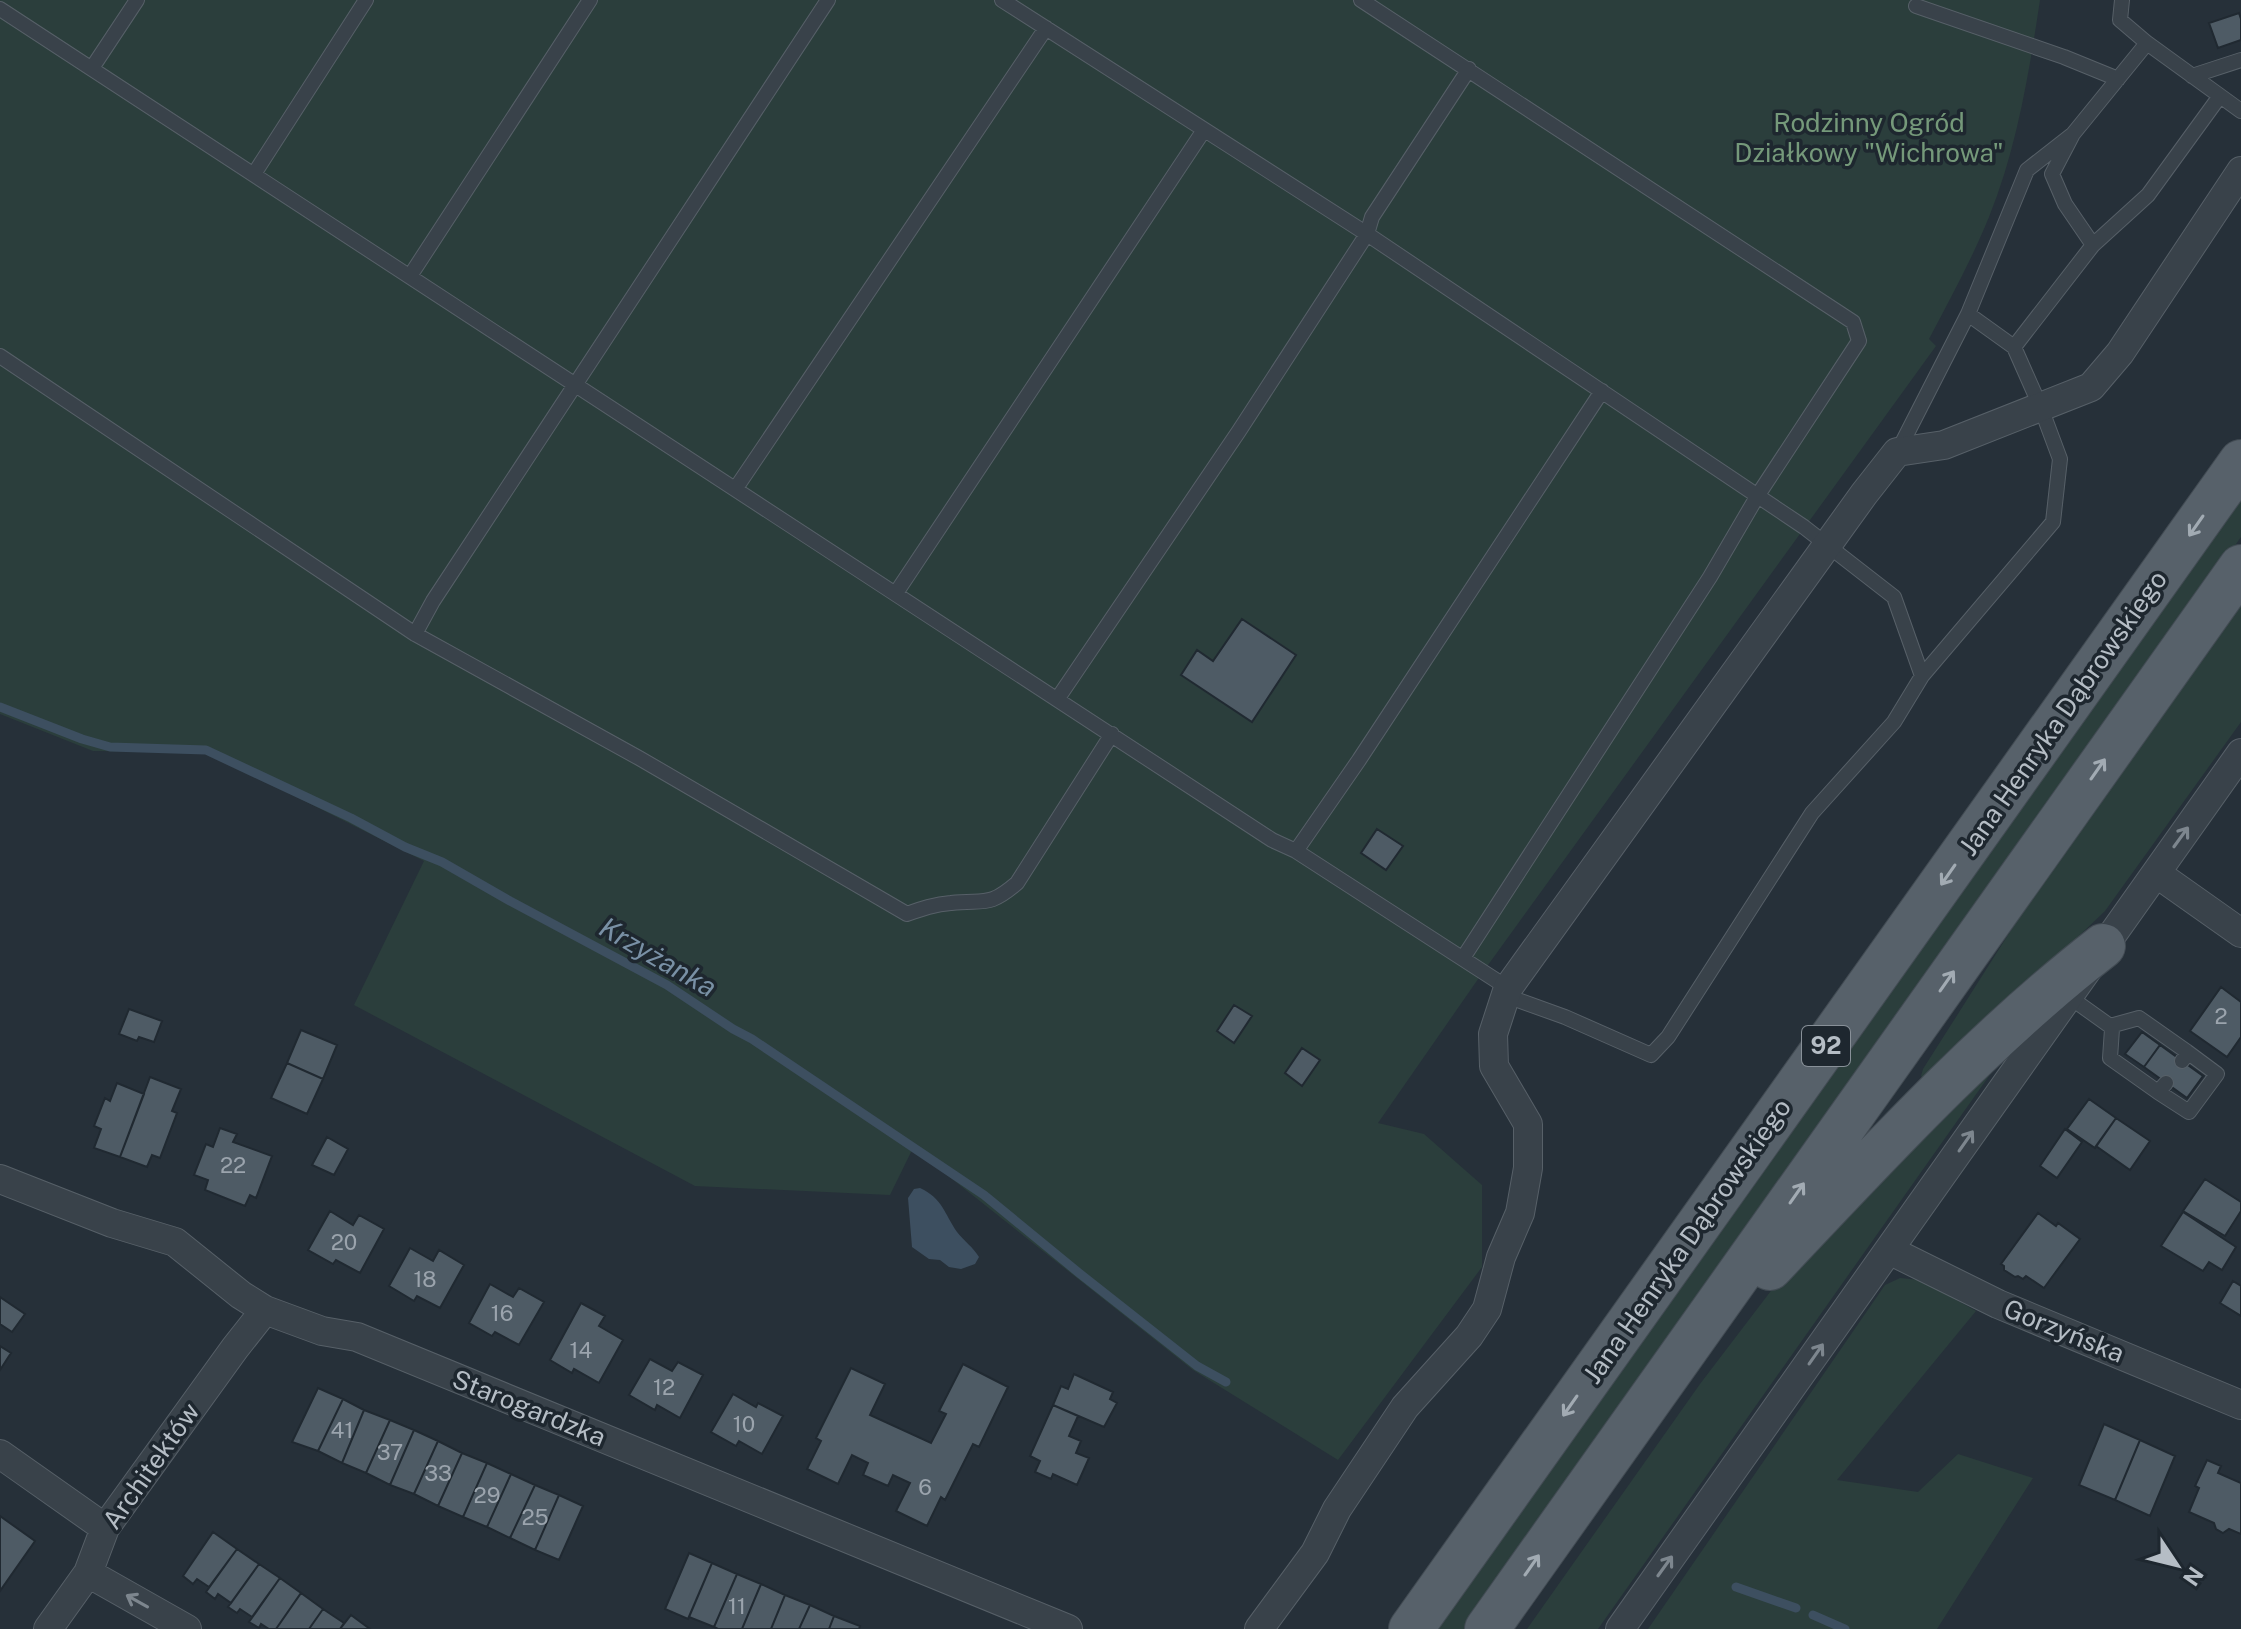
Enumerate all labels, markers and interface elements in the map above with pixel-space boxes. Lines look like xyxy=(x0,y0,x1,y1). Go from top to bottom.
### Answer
park label: Rodzinny Ogród Działkowy "Wichrowa" xyxy=(1734,107,2004,168)
one-way arrow xyxy=(2188,515,2205,536)
street label: Jana Henryka Dąbrowskiego xyxy=(1952,564,2173,861)
one-way arrow xyxy=(2090,758,2106,780)
one-way arrow xyxy=(2173,827,2189,849)
one-way arrow xyxy=(1940,864,1957,885)
water label: Krzyżanka xyxy=(594,910,723,1003)
one-way arrow xyxy=(1939,970,1955,992)
house number: 2 xyxy=(2214,1003,2228,1029)
road number: 92 xyxy=(1802,1026,1850,1066)
street label: Jana Henryka Dąbrowskiego xyxy=(1576,1092,1797,1389)
one-way arrow xyxy=(1958,1131,1974,1153)
house number: 22 xyxy=(220,1152,246,1178)
one-way arrow xyxy=(1789,1182,1805,1204)
house number: 20 xyxy=(331,1229,357,1255)
house number: 18 xyxy=(413,1266,437,1292)
street label: Gorzyńska xyxy=(2000,1292,2129,1369)
house number: 16 xyxy=(491,1300,513,1326)
house number: 14 xyxy=(570,1337,593,1363)
one-way arrow xyxy=(1808,1343,1824,1365)
street label: Starogardzka xyxy=(448,1363,610,1452)
house number: 12 xyxy=(653,1374,675,1400)
one-way arrow xyxy=(1562,1395,1579,1416)
street label: Architektów xyxy=(96,1397,205,1535)
house number: 10 xyxy=(733,1411,755,1437)
house number: 41 xyxy=(331,1417,353,1443)
house number: 37 xyxy=(377,1439,403,1465)
house number: 33 xyxy=(424,1460,452,1486)
house number: 6 xyxy=(918,1474,932,1500)
house number: 29 xyxy=(474,1482,500,1508)
house number: 25 xyxy=(521,1504,549,1530)
north arrow xyxy=(2137,1525,2217,1605)
one-way arrow xyxy=(1524,1555,1540,1577)
one-way arrow xyxy=(1657,1555,1673,1577)
text: N xyxy=(2178,1562,2209,1591)
one-way arrow xyxy=(126,1593,149,1609)
house number: 11 xyxy=(728,1593,746,1619)

